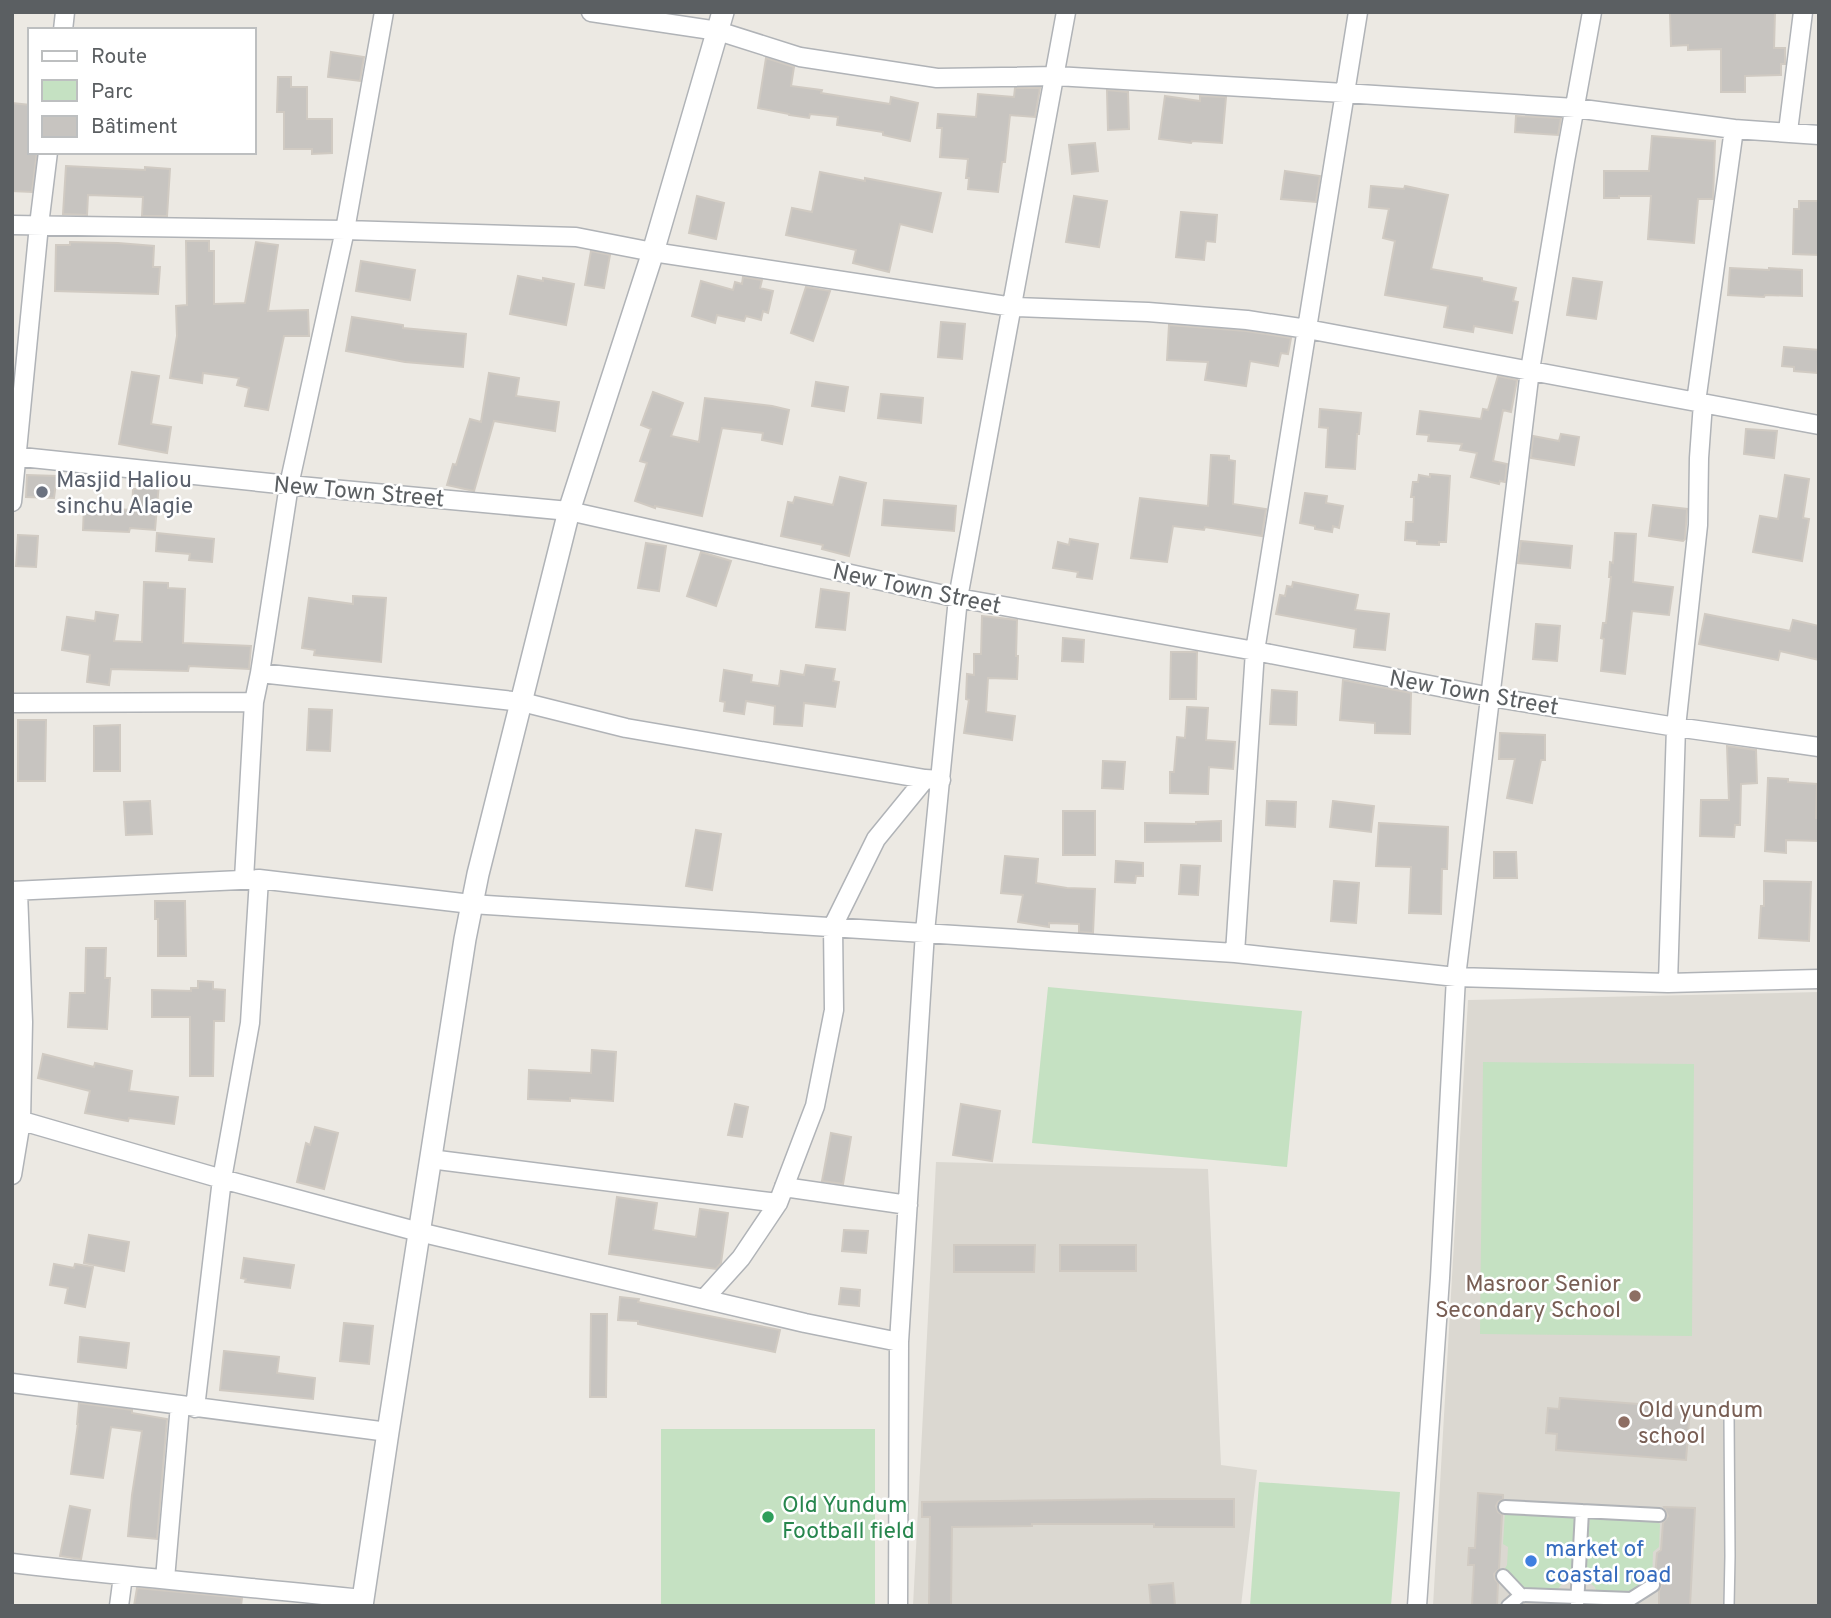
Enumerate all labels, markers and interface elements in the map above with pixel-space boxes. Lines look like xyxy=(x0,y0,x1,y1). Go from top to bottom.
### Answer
legend xyxy=(28,28,256,154)
text: Route xyxy=(91,44,147,71)
text: Parc xyxy=(91,79,133,106)
text: Bâtiment xyxy=(91,114,178,141)
place label: Masjid Haliou sinchu Alagie xyxy=(56,467,193,522)
street label: New Town Street xyxy=(272,472,445,515)
marker: Masjid Haliou sinchu Alagie xyxy=(34,484,50,500)
street label: New Town Street xyxy=(830,558,1003,622)
street label: New Town Street xyxy=(1387,665,1561,724)
place label: Masroor Senior Secondary School xyxy=(1435,1271,1621,1326)
marker: Masroor Senior Secondary School xyxy=(1627,1288,1643,1304)
place label: Old yundum school xyxy=(1638,1397,1763,1452)
marker: Old yundum school xyxy=(1616,1414,1632,1430)
place label: Old Yundum Football field xyxy=(782,1492,915,1547)
marker: Old Yundum Football field xyxy=(760,1509,776,1525)
place label: market of coastal road xyxy=(1545,1536,1671,1591)
marker: market of coastal road xyxy=(1523,1553,1539,1569)

